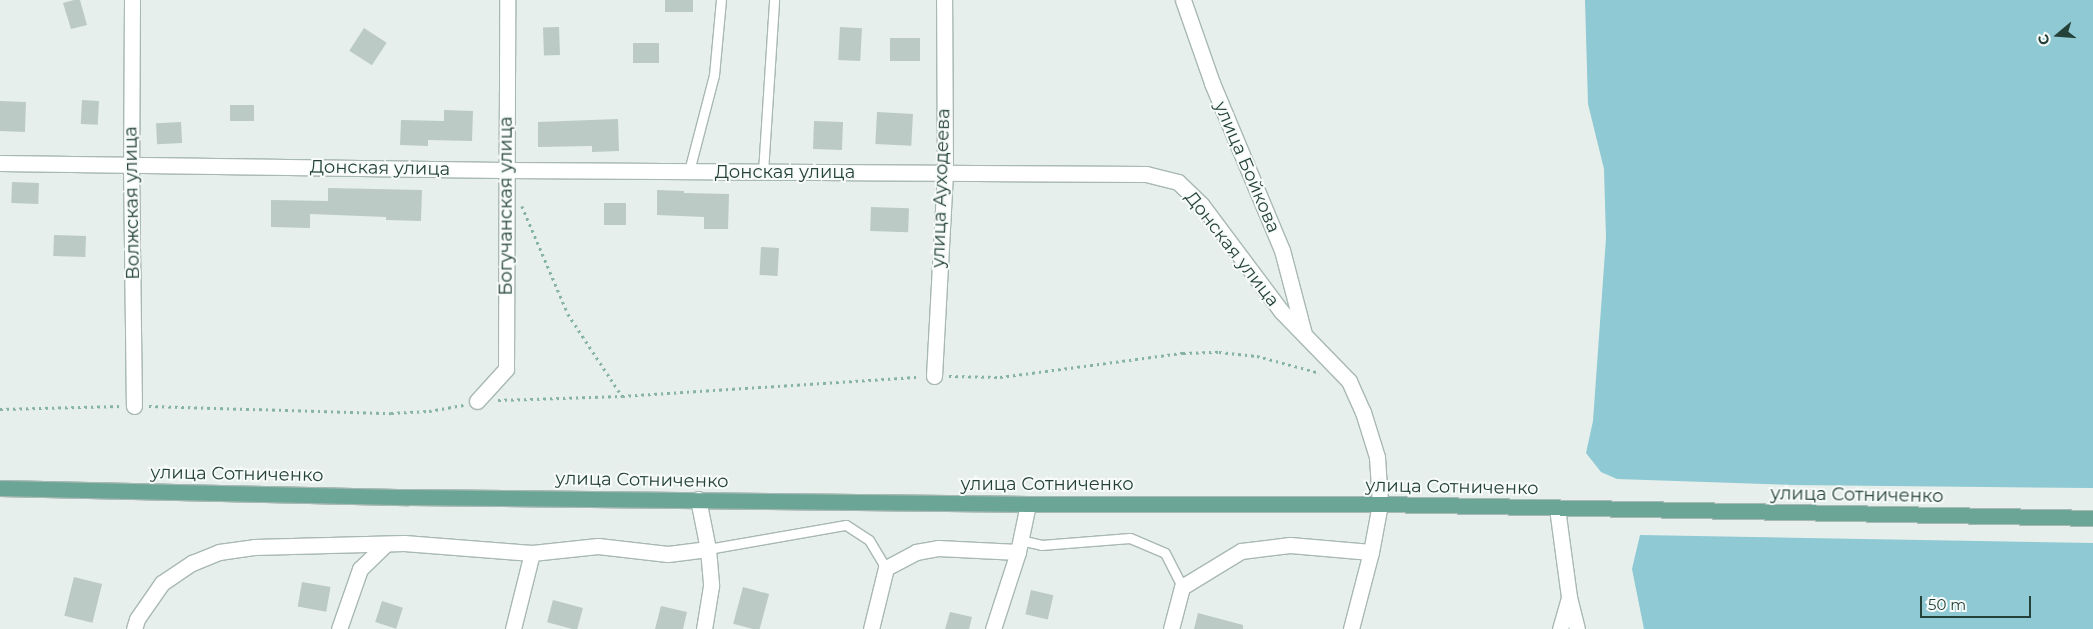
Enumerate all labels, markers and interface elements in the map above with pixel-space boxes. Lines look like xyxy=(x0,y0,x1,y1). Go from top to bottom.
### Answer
north arrow xyxy=(2033,10,2083,60)
text: С xyxy=(2034,32,2054,47)
street label: улица Бойкова xyxy=(1210,98,1284,236)
street label: улица Ауходеева xyxy=(927,108,955,268)
street label: Богучанская улица xyxy=(495,116,517,296)
street label: Волжская улица xyxy=(120,126,144,280)
street label: Донская улица xyxy=(310,156,450,180)
street label: Донская улица xyxy=(715,161,855,183)
street label: Донская улица xyxy=(1180,187,1284,311)
street label: улица Сотниченко xyxy=(150,462,324,486)
street label: улица Сотниченко xyxy=(555,468,729,492)
street label: улица Сотниченко xyxy=(960,473,1134,495)
street label: улица Сотниченко xyxy=(1365,475,1539,499)
street label: улица Сотниченко xyxy=(1770,483,1944,507)
scale bar xyxy=(1923,586,2034,618)
text: 50 m xyxy=(1928,595,1966,614)

